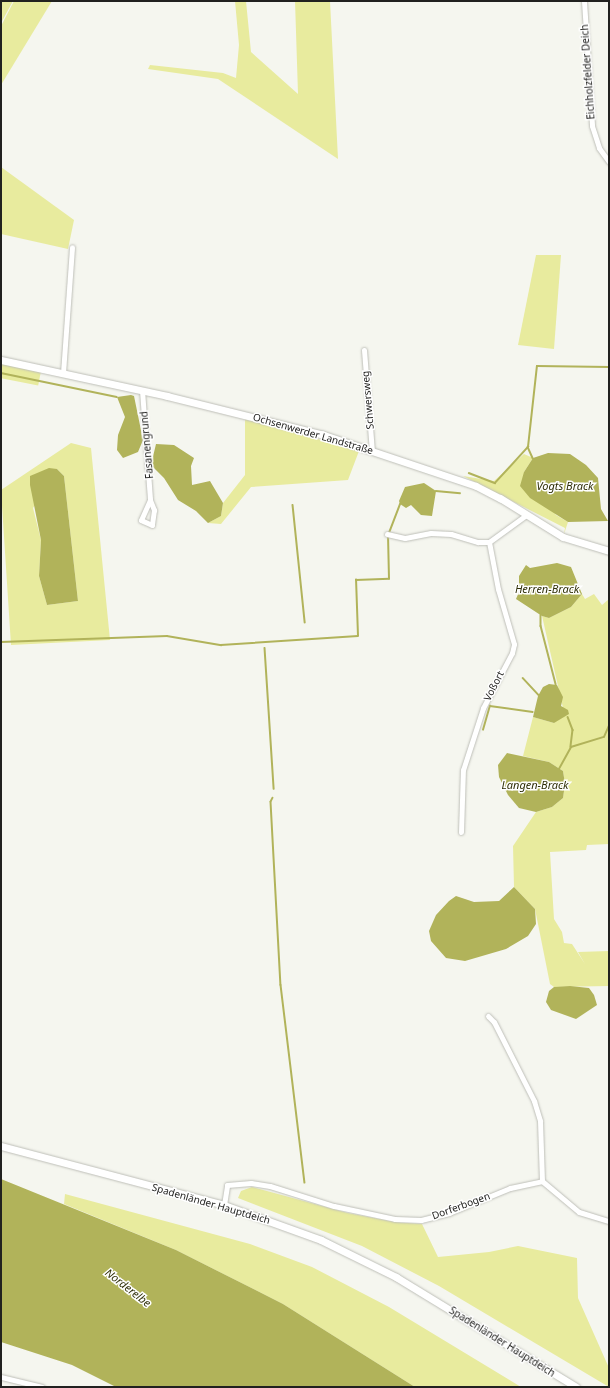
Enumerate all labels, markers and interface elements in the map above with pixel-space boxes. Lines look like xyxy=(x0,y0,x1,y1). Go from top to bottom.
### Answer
street label: Eichholzfelder Deich xyxy=(579,24,597,120)
street label: Schwersweg xyxy=(359,370,377,430)
street label: Fasanengrund xyxy=(138,411,156,479)
street label: Ochsenwerder Landstraße xyxy=(252,411,374,457)
water label: Vogts Brack xyxy=(536,479,594,493)
water label: Herren-Brack xyxy=(515,582,579,596)
street label: Voßort xyxy=(481,669,507,703)
water label: Langen-Brack xyxy=(502,778,568,792)
street label: Spadenländer Hauptdeich xyxy=(151,1181,271,1227)
street label: Dorferbogen xyxy=(430,1190,492,1222)
water label: Norderelbe xyxy=(103,1266,153,1310)
street label: Spadenländer Hauptdeich xyxy=(447,1304,557,1380)

